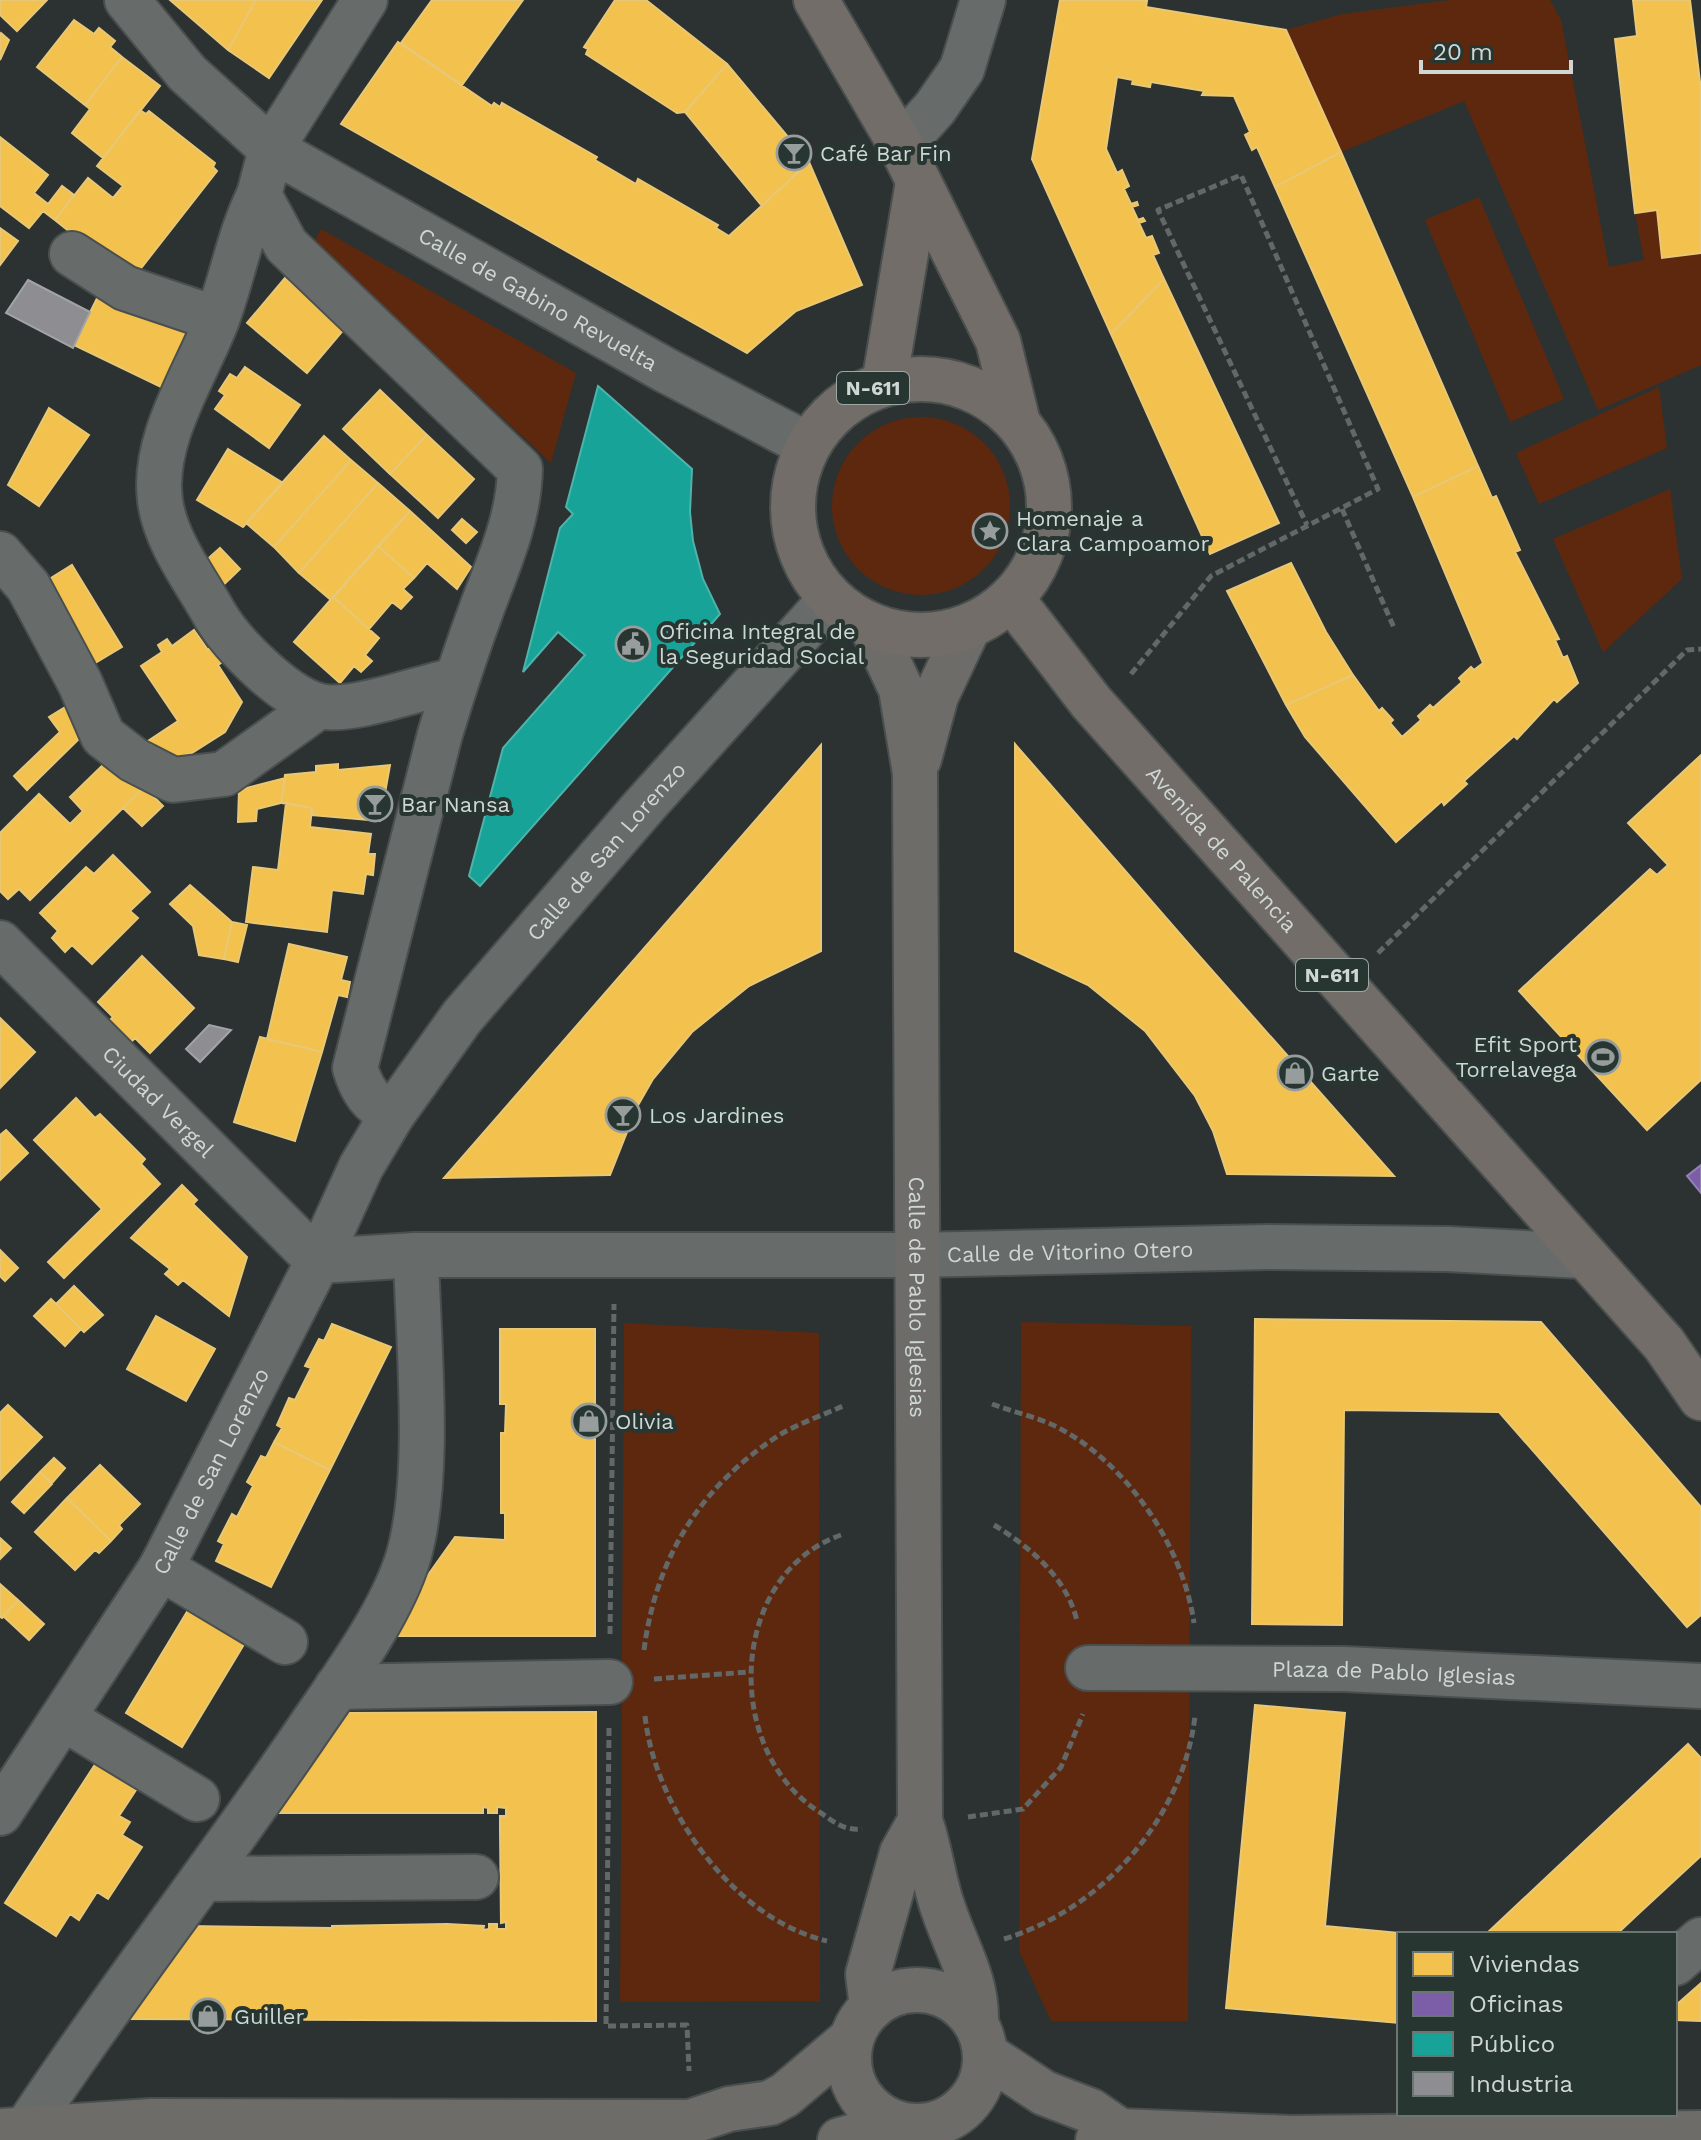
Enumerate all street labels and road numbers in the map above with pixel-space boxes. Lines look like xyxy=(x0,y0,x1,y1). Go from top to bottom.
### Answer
street label: Calle de Gabino Revuelta xyxy=(414,222,662,376)
road number: N-611 xyxy=(837,372,909,404)
street label: Calle de San Lorenzo xyxy=(521,757,690,945)
street label: Avenida de Palencia xyxy=(1141,761,1303,937)
road number: N-611 xyxy=(1296,959,1368,991)
street label: Ciudad Vergel xyxy=(98,1041,219,1162)
street label: Calle de Pablo Iglesias xyxy=(904,1176,931,1418)
street label: Calle de Vitorino Otero xyxy=(947,1236,1194,1267)
street label: Calle de San Lorenzo xyxy=(147,1364,274,1579)
street label: Plaza de Pablo Iglesias xyxy=(1272,1656,1516,1690)

